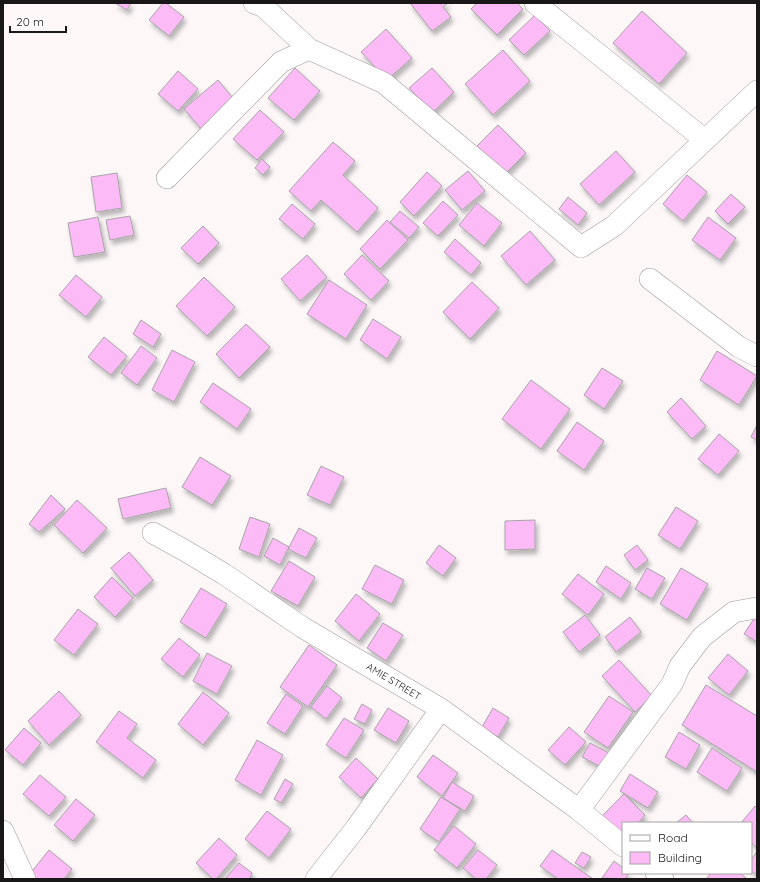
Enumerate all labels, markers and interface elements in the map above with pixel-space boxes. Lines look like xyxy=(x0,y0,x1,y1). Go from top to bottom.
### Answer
scale bar xyxy=(10,8,66,34)
text: 20 m xyxy=(16,14,44,29)
street label: AMIE STREET xyxy=(364,660,423,703)
legend xyxy=(622,822,752,874)
text: Road xyxy=(658,830,688,845)
text: Building xyxy=(658,850,702,865)

